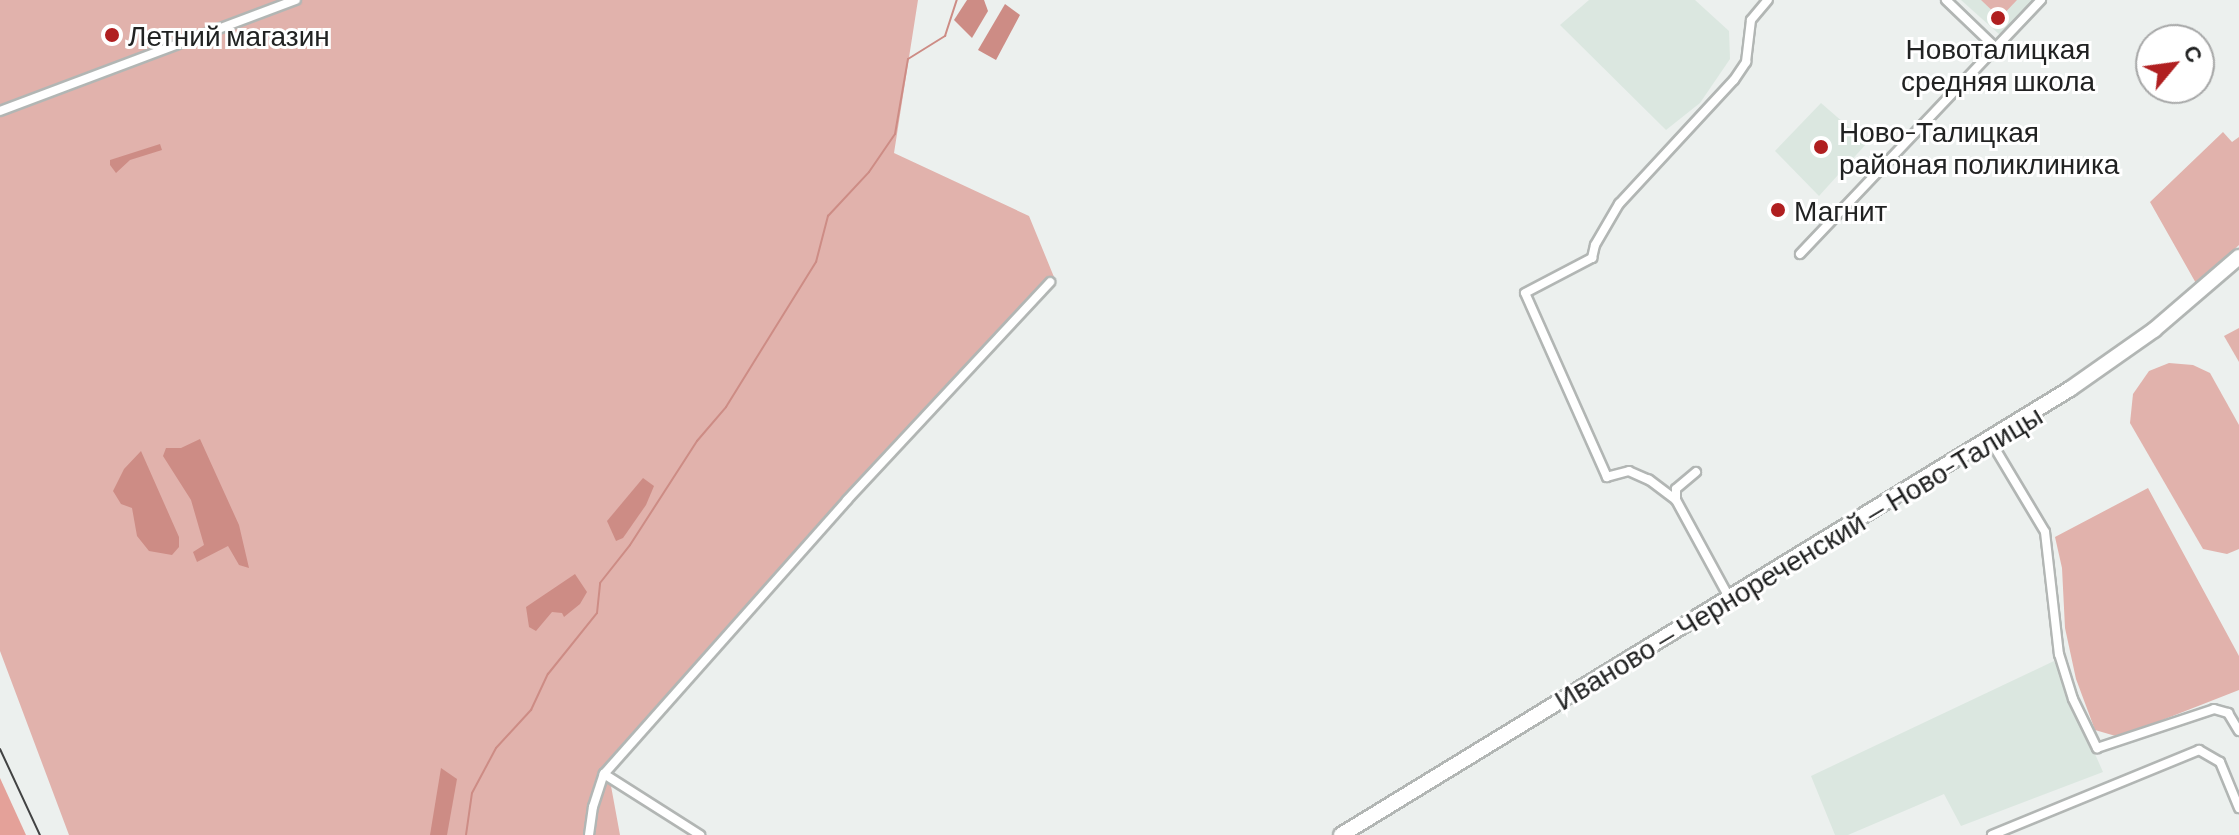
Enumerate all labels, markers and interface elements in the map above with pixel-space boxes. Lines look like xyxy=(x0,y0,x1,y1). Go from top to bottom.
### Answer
marker: Новоталицкая средняя школа xyxy=(1989,9,2007,27)
place label: Летний магазин xyxy=(128,18,330,52)
north arrow xyxy=(2135,24,2215,104)
marker: Летний магазин xyxy=(103,26,121,44)
place label: Новоталицкая средняя школа xyxy=(1901,31,2095,97)
text: С xyxy=(2179,40,2209,67)
place label: Ново-Талицкая районая поликлиника xyxy=(1839,114,2119,180)
marker: Ново-Талицкая районая поликлиника xyxy=(1810,136,1832,158)
place label: Магнит xyxy=(1794,193,1887,227)
marker: Магнит xyxy=(1769,201,1787,219)
street label: Иваново — Чернореченский — Ново-Талицы xyxy=(1548,398,2048,716)

